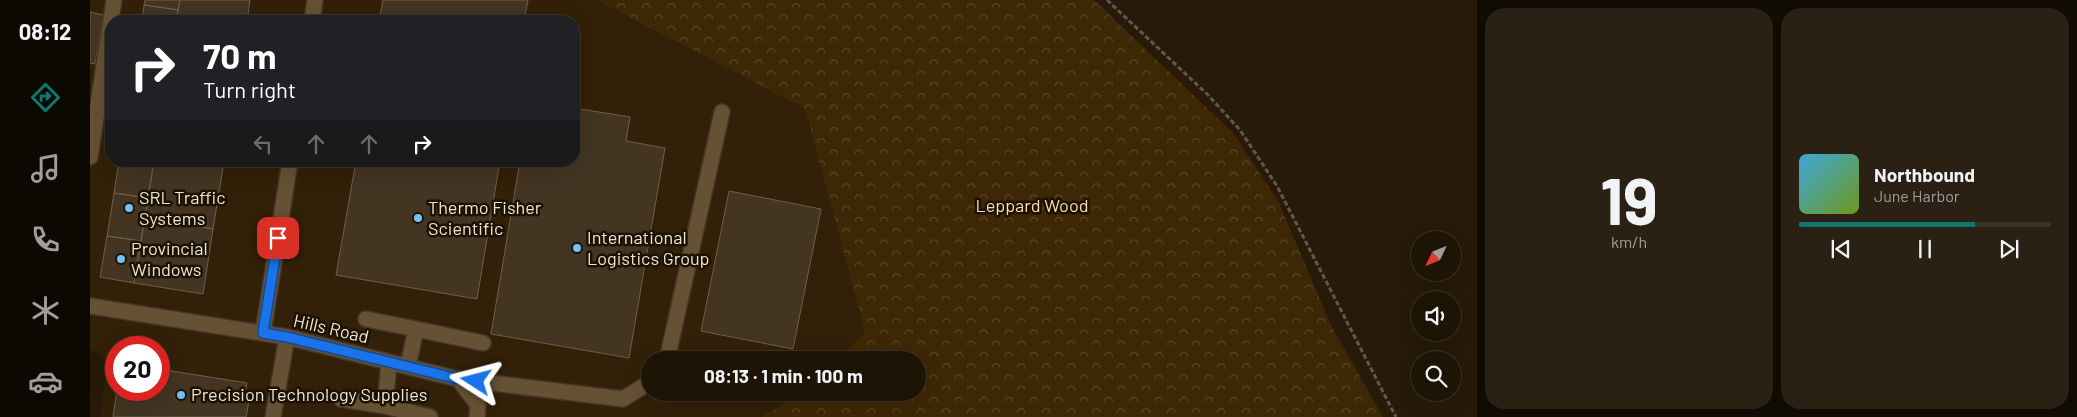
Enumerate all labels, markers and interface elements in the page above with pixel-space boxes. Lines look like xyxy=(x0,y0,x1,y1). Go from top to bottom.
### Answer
text: 08:12 xyxy=(19,18,71,44)
text: 70 m xyxy=(203,34,277,76)
icon: right xyxy=(120,35,185,100)
text: Turn right xyxy=(203,76,296,102)
icon: directions xyxy=(28,80,63,115)
icon: left xyxy=(249,130,277,158)
icon: ahead xyxy=(302,130,330,158)
icon: ahead xyxy=(355,130,383,158)
icon: right xyxy=(408,130,436,158)
icon: music xyxy=(28,151,63,186)
text: 19 xyxy=(1600,160,1658,238)
text: Northbound xyxy=(1874,163,1975,186)
place label: SRL Traffic Systems xyxy=(139,186,226,229)
text: June Harbor xyxy=(1874,186,1960,205)
park label: Leppard Wood xyxy=(975,194,1089,216)
place label: Thermo Fisher Scientific xyxy=(428,196,542,239)
marker: SRL Traffic Systems xyxy=(123,202,135,214)
marker: Thermo Fisher Scientific xyxy=(412,212,424,224)
pin xyxy=(257,217,299,259)
icon: phone xyxy=(28,222,63,257)
icon: arrive xyxy=(264,224,292,252)
place label: International Logistics Group xyxy=(587,226,710,269)
north arrow xyxy=(1411,231,1461,281)
map controls xyxy=(1411,231,1461,401)
text: km/h xyxy=(1611,232,1647,251)
icon: previous xyxy=(1827,235,1855,263)
icon: pause xyxy=(1911,235,1939,263)
icon: next xyxy=(1995,235,2023,263)
place label: Provincial Windows xyxy=(131,237,208,280)
marker: International Logistics Group xyxy=(571,242,583,254)
marker: Provincial Windows xyxy=(115,253,127,265)
button: sound xyxy=(1411,291,1461,341)
icon: climate xyxy=(28,293,63,328)
street label: Hills Road xyxy=(291,309,371,347)
speed limit sign: 20 xyxy=(105,336,170,401)
button: search xyxy=(1411,351,1461,401)
position arrow xyxy=(449,354,501,406)
icon: car xyxy=(28,364,63,399)
text: 08:13 · 1 min · 100 m xyxy=(704,364,863,387)
place label: Precision Technology Supplies xyxy=(191,383,427,405)
marker: Precision Technology Supplies xyxy=(175,389,187,401)

